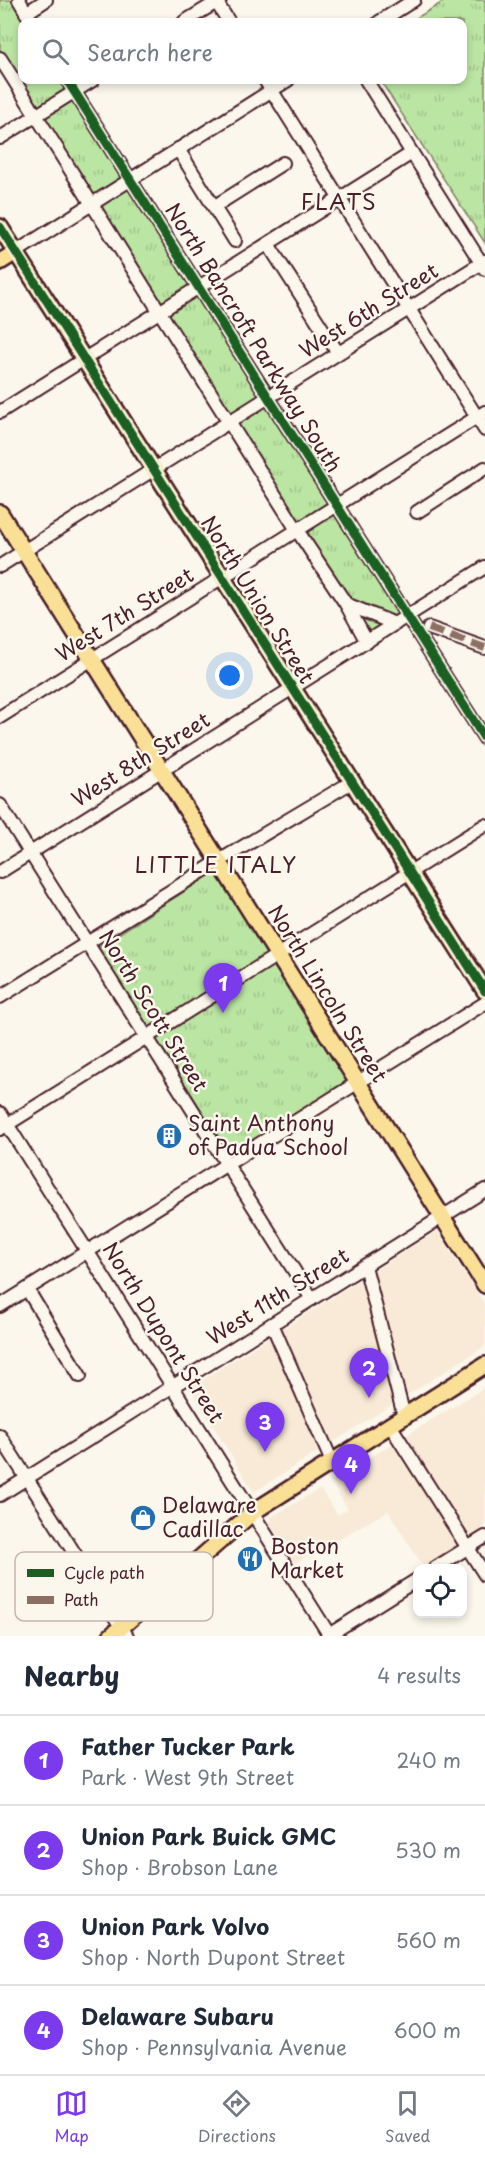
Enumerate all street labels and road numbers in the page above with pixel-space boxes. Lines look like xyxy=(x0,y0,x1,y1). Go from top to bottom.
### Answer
street label: North Bancroft Parkway South xyxy=(158,196,351,478)
street label: West 6th Street xyxy=(292,254,444,365)
street label: North Union Street xyxy=(194,509,323,689)
street label: West 7th Street xyxy=(49,558,199,669)
street label: West 8th Street xyxy=(64,703,215,814)
street label: North Lincoln Street xyxy=(261,898,396,1088)
street label: North Scott Street xyxy=(92,923,217,1097)
street label: North Dupont Street xyxy=(96,1235,234,1429)
street label: West 11th Street xyxy=(199,1239,354,1352)

